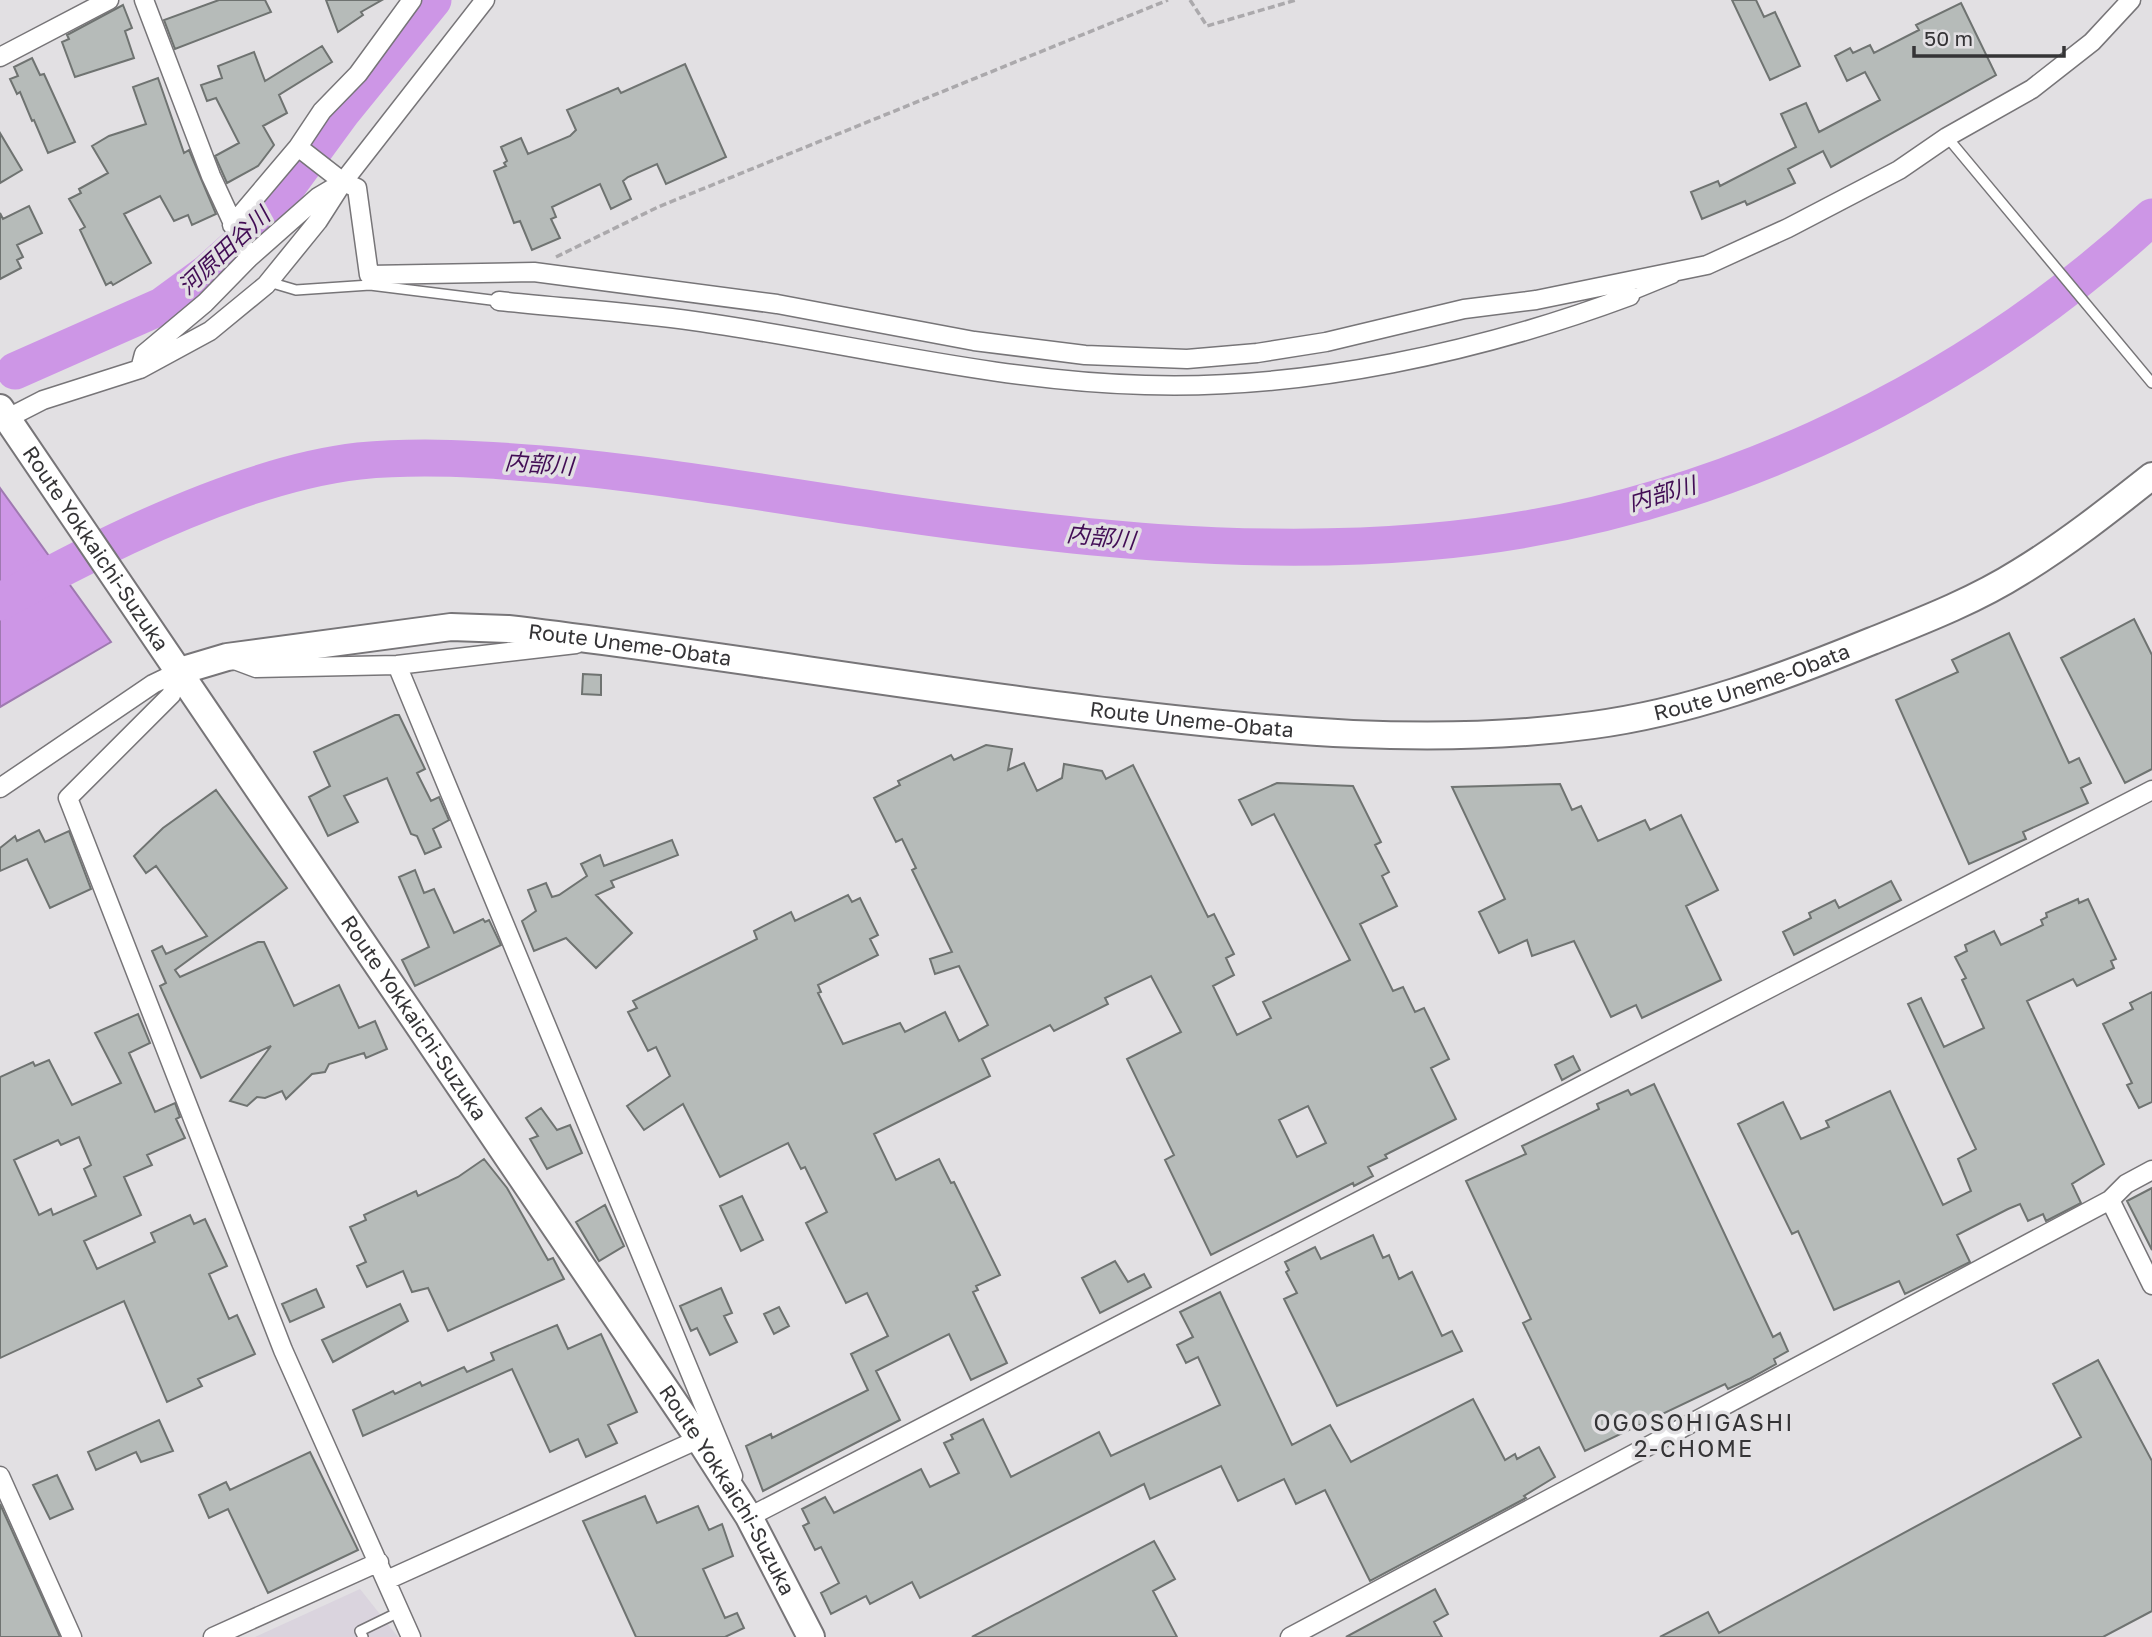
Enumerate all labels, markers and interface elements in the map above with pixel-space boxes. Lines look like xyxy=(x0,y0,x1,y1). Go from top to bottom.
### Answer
scale bar xyxy=(1914,14,2064,58)
text: 50 m xyxy=(1924,25,1973,51)
water label: 河原田谷川 xyxy=(172,199,277,300)
street label: Route Yokkaichi-Suzuka xyxy=(18,441,175,656)
water label: 内部川 xyxy=(504,447,577,480)
water label: 内部川 xyxy=(1625,469,1702,516)
water label: 内部川 xyxy=(1065,518,1140,554)
street label: Route Uneme-Obata xyxy=(527,618,733,671)
street label: Route Uneme-Obata xyxy=(1651,637,1853,726)
street label: Route Uneme-Obata xyxy=(1089,695,1295,742)
street label: Route Yokkaichi-Suzuka xyxy=(336,910,493,1125)
street label: Route Yokkaichi-Suzuka xyxy=(654,1379,801,1599)
district label: OGOSOHIGASHI 2-CHOME xyxy=(1593,1408,1795,1462)

